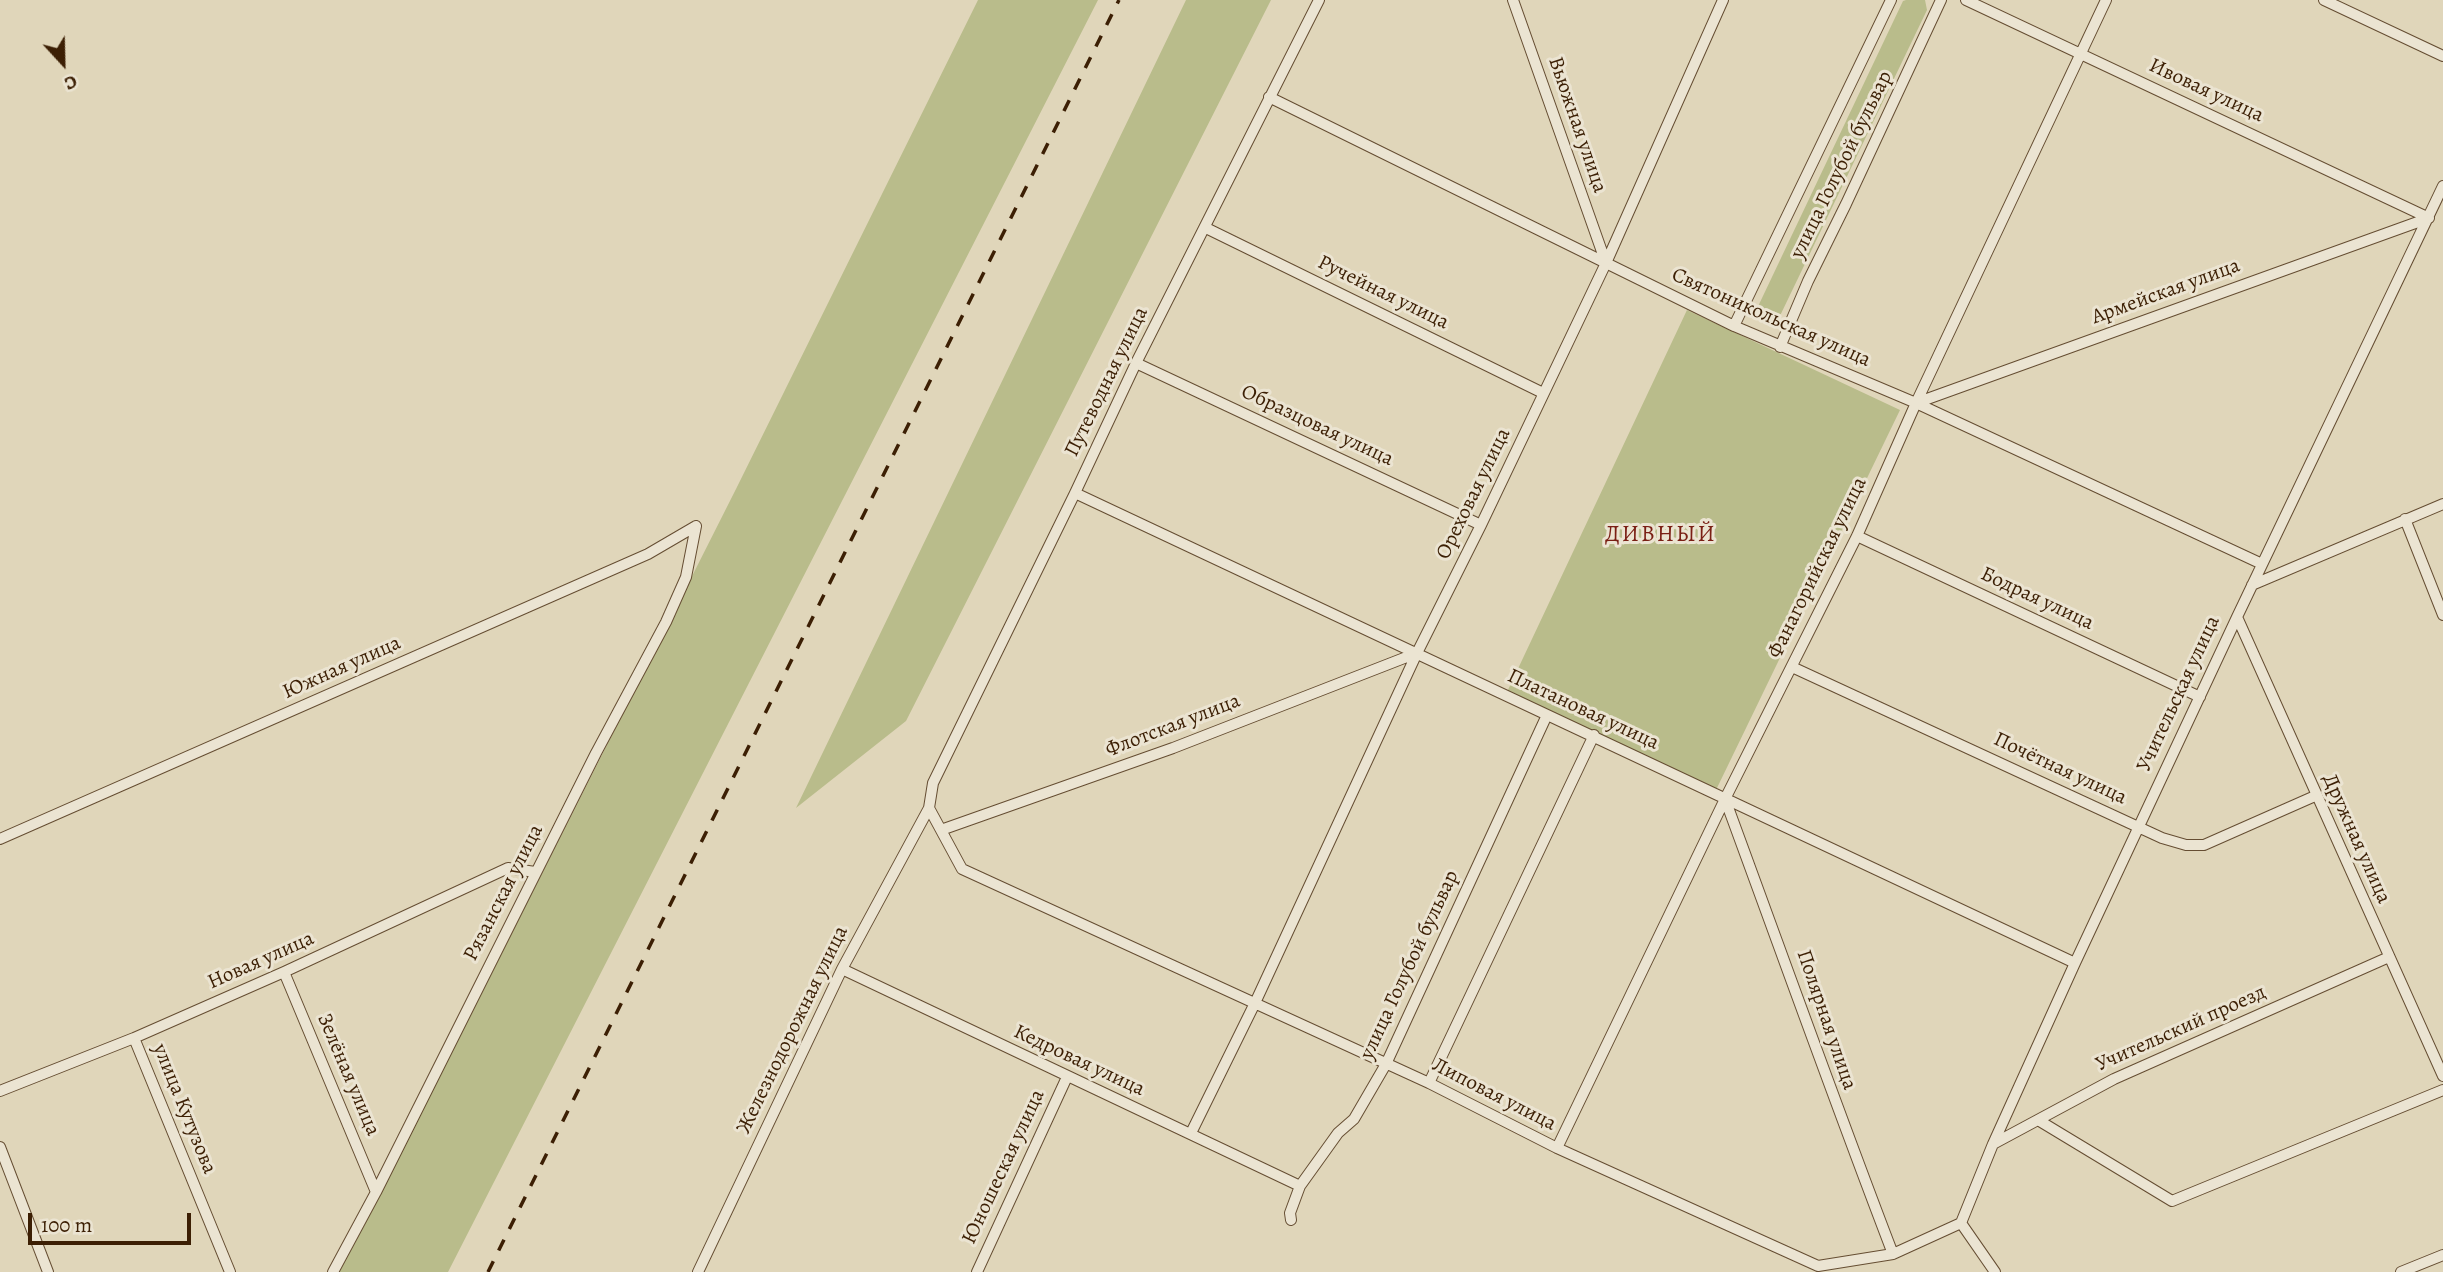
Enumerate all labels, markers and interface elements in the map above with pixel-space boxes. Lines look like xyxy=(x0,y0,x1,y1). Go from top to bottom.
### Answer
north arrow xyxy=(28,28,98,98)
street label: Ивовая улица xyxy=(2145,53,2267,129)
street label: Вьюжная улица xyxy=(1542,54,1612,196)
street label: улица Голубой бульвар xyxy=(1786,67,1898,263)
text: С xyxy=(61,68,81,97)
street label: Ручейная улица xyxy=(1313,250,1453,336)
street label: Армейская улица xyxy=(2088,253,2244,331)
street label: Святоникольская улица xyxy=(1668,263,1874,373)
street label: Путеводная улица xyxy=(1060,303,1154,461)
street label: Образцовая улица xyxy=(1237,380,1397,472)
street label: Ореховая улица xyxy=(1431,424,1517,564)
street label: Фанагорийская улица xyxy=(1763,473,1873,663)
district label: ДИВНЫЙ xyxy=(1606,521,1716,549)
street label: Бодрая улица xyxy=(1976,562,2098,636)
street label: Учительская улица xyxy=(2132,612,2226,776)
street label: Южная улица xyxy=(279,631,405,705)
street label: Платановая улица xyxy=(1503,664,1663,756)
street label: Флотская улица xyxy=(1102,689,1244,763)
street label: Почётная улица xyxy=(1989,727,2131,811)
street label: Дружная улица xyxy=(2316,770,2396,908)
street label: Рязанская улица xyxy=(459,821,549,965)
street label: улица Голубой бульвар xyxy=(1355,866,1465,1064)
street label: Железнодорожная улица xyxy=(732,922,854,1138)
street label: Новая улица xyxy=(204,926,318,996)
street label: Полярная улица xyxy=(1790,947,1862,1093)
street label: Учительский проезд xyxy=(2092,980,2270,1078)
street label: Зелёная улица xyxy=(311,1010,385,1140)
street label: Кедровая улица xyxy=(1009,1020,1149,1102)
street label: улица Кутузова xyxy=(146,1040,222,1178)
street label: Липовая улица xyxy=(1428,1053,1560,1137)
street label: Юношеская улица xyxy=(957,1086,1051,1248)
scale bar xyxy=(32,1198,194,1242)
text: 100 m xyxy=(41,1211,92,1239)

